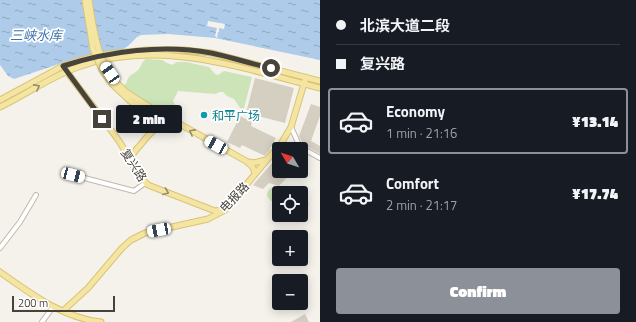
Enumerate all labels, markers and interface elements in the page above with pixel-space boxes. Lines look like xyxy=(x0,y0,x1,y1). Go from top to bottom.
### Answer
text: 北滨大道二段 xyxy=(360,14,450,37)
water label: 三峡水库 xyxy=(10,25,64,45)
text: 复兴路 xyxy=(360,52,405,75)
route start xyxy=(262,59,280,77)
car xyxy=(98,60,122,86)
one-way arrow xyxy=(33,84,40,92)
text: Economy xyxy=(386,100,445,123)
icon: car xyxy=(338,103,374,139)
callout: 2 min xyxy=(116,105,182,133)
place label: 和平广场 xyxy=(212,106,260,125)
text: 2 min xyxy=(133,109,165,129)
route end xyxy=(93,110,111,128)
marker: 和平广场 xyxy=(199,110,209,120)
text: ¥13.14 xyxy=(572,110,618,133)
text: 1 min · 21:16 xyxy=(386,123,457,143)
one-way arrow xyxy=(189,129,197,137)
car xyxy=(203,134,229,156)
north arrow xyxy=(272,142,308,178)
map controls xyxy=(272,142,308,310)
street label: 复兴路 xyxy=(116,145,152,185)
car xyxy=(60,166,86,184)
text: Comfort xyxy=(386,172,439,195)
icon: car xyxy=(338,175,374,211)
street label: 电报路 xyxy=(215,177,253,217)
text: ¥17.74 xyxy=(572,182,618,205)
button: locate xyxy=(272,186,308,222)
one-way arrow xyxy=(163,188,170,196)
text: 2 min · 21:17 xyxy=(386,195,457,215)
car xyxy=(146,222,172,238)
button: + xyxy=(272,230,308,266)
button: Confirm xyxy=(336,268,620,314)
button: − xyxy=(272,274,308,310)
scale bar xyxy=(12,294,115,313)
text: 200 m xyxy=(18,295,48,311)

